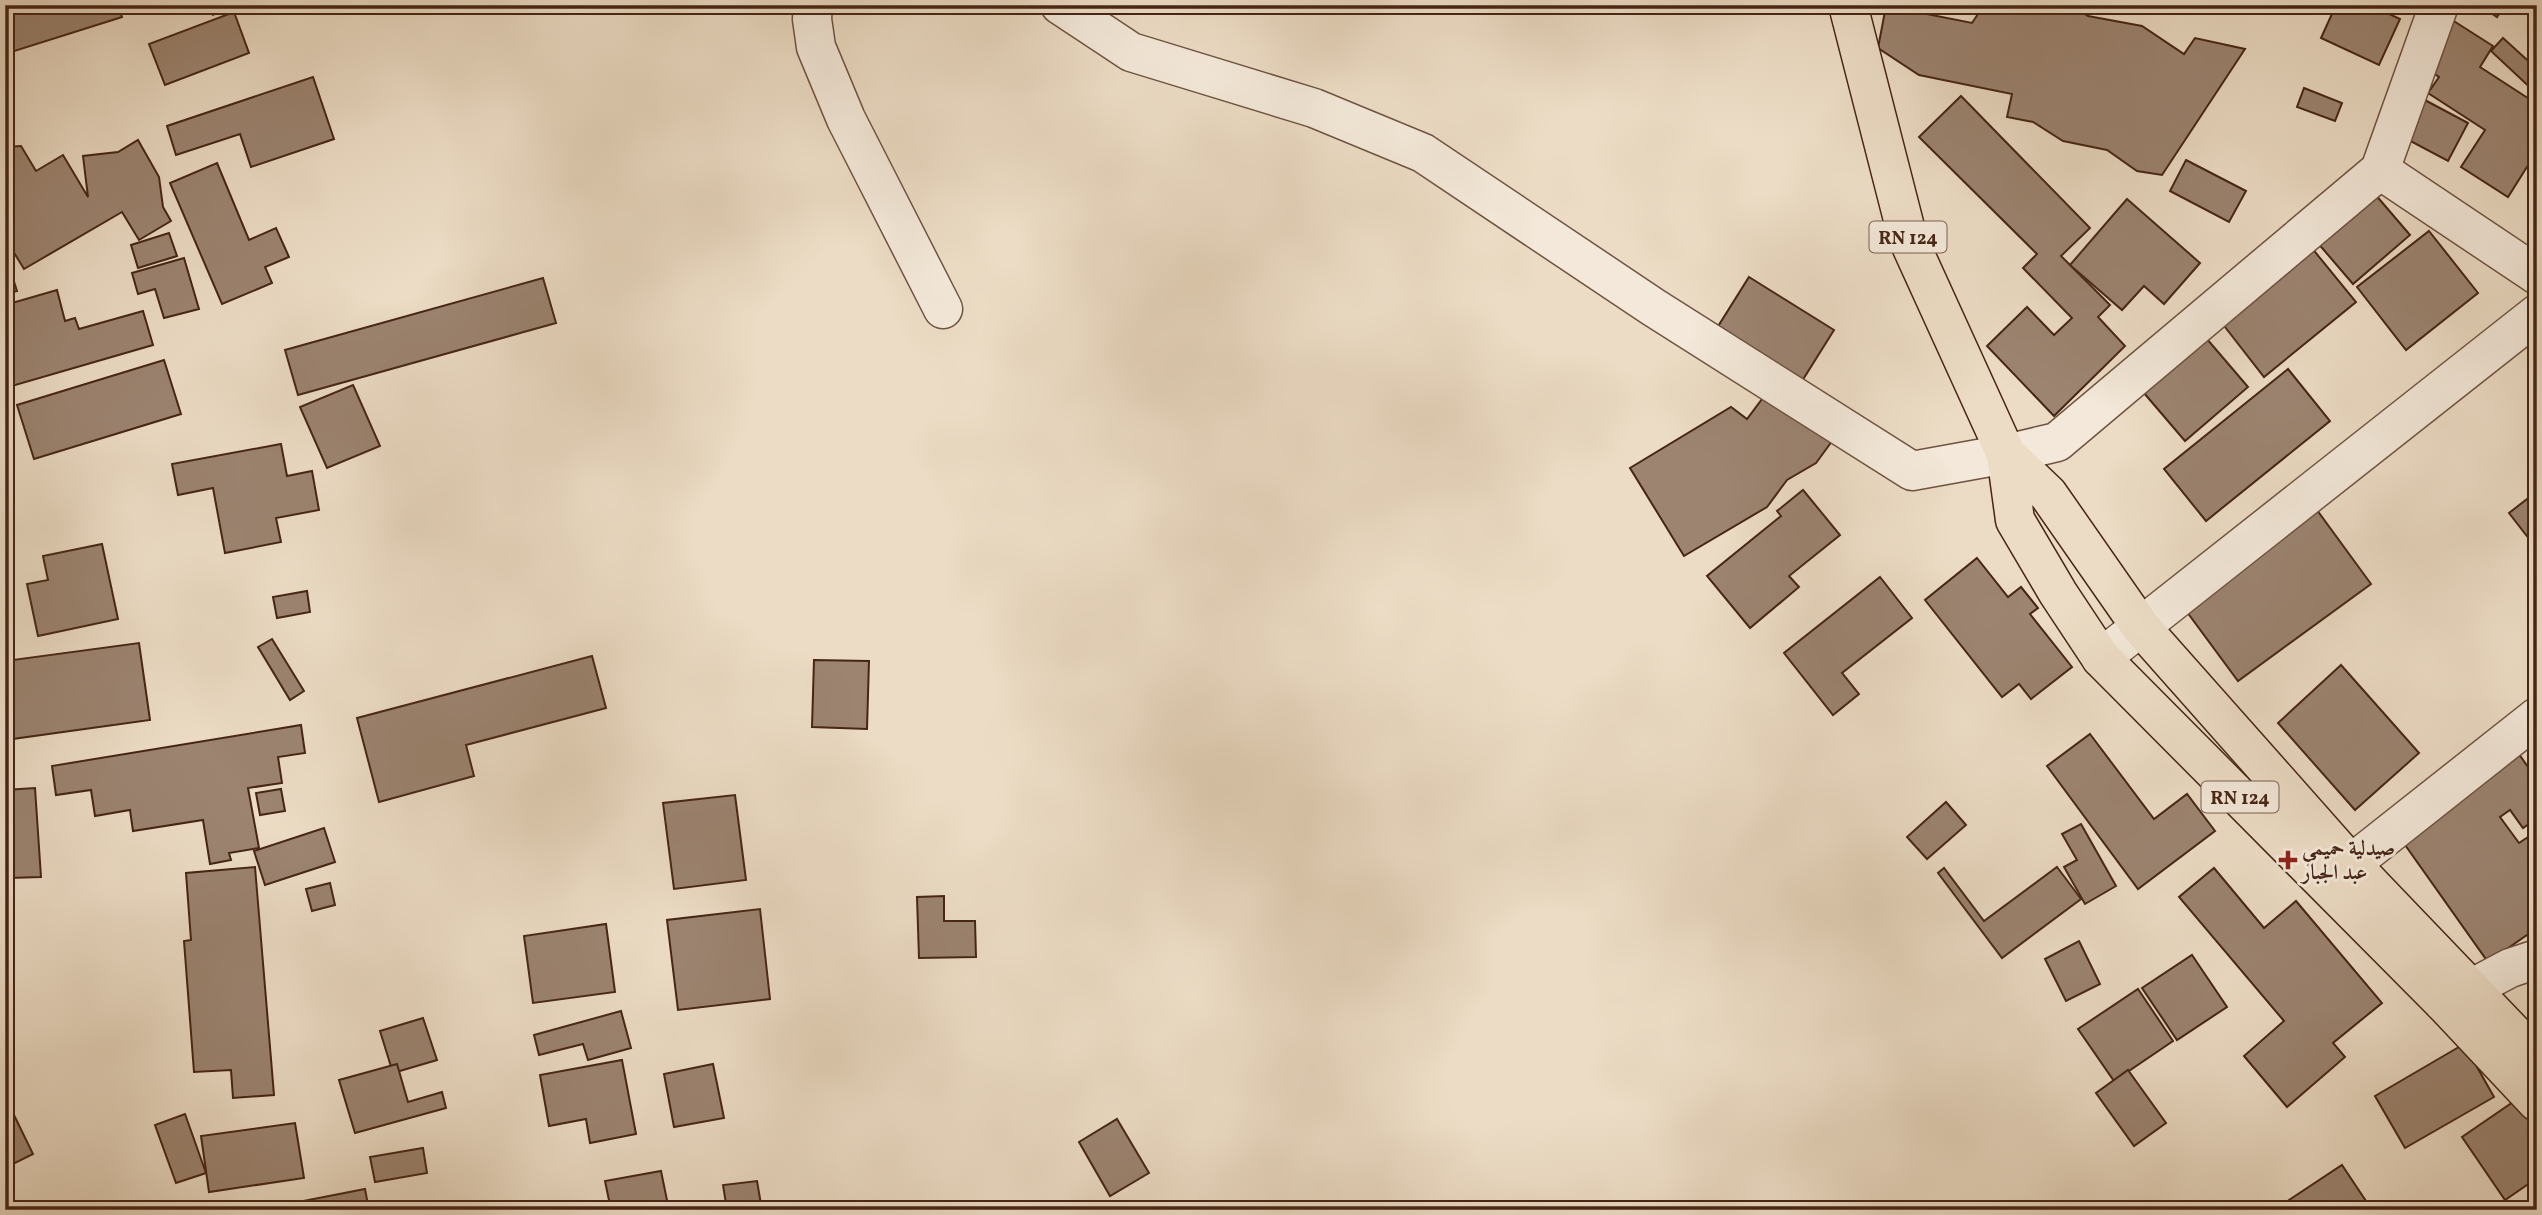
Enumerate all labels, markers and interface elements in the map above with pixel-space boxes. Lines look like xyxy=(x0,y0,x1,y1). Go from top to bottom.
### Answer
road number: RN 124 xyxy=(1870,221,1946,252)
road number: RN 124 xyxy=(2202,782,2278,812)
place label: صيدلية حميمي عبد الجبار xyxy=(2300,835,2395,888)
marker: صيدلية حميمي عبد الجبار xyxy=(2280,852,2296,868)

